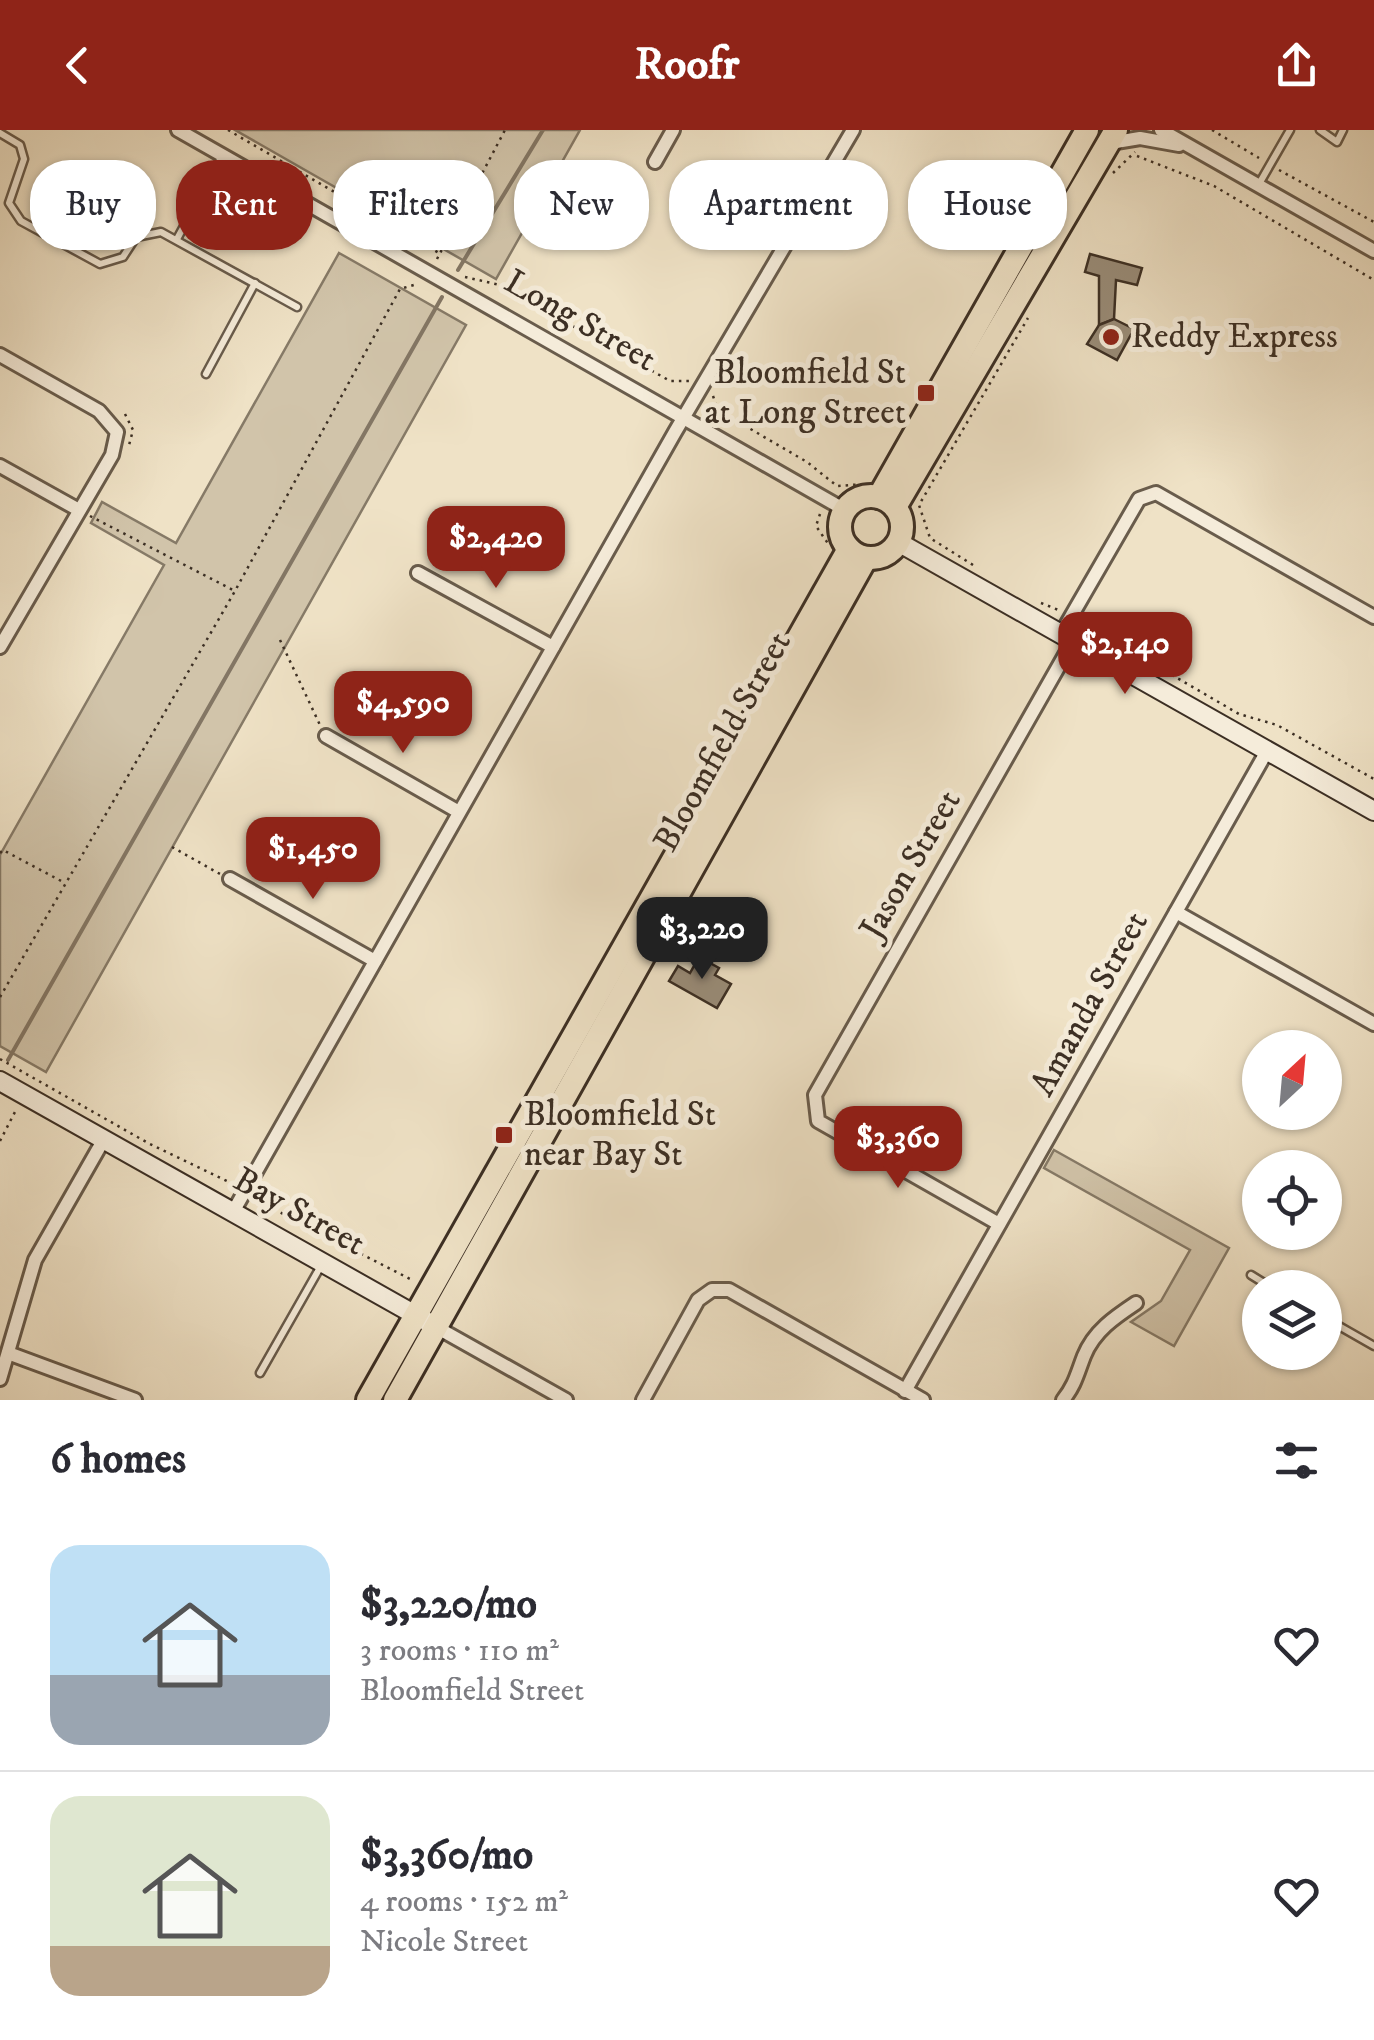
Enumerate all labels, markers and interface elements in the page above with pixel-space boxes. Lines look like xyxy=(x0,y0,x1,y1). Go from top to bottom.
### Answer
text: Roofr xyxy=(635,37,739,93)
icon: back xyxy=(50,38,105,93)
icon: share xyxy=(1269,38,1324,93)
chip: Buy xyxy=(30,160,156,250)
chip: Rent xyxy=(176,160,313,250)
chip: Filters xyxy=(333,160,494,250)
chip: New xyxy=(514,160,649,250)
chip: Apartment xyxy=(669,160,888,250)
chip: House xyxy=(908,160,1067,250)
street label: Long Street xyxy=(496,260,664,382)
place label: Reddy Express xyxy=(1131,315,1338,359)
marker: Reddy Express xyxy=(1100,326,1122,348)
place label: Bloomfield St at Long Street xyxy=(705,351,906,435)
marker: Bloomfield St at Long Street xyxy=(915,382,937,404)
pin: $2,420 xyxy=(415,506,577,591)
text: $2,420 xyxy=(449,518,543,558)
pin: $2,140 xyxy=(1044,612,1206,697)
street label: Bloomfield Street xyxy=(644,624,802,860)
text: $2,140 xyxy=(1080,624,1170,664)
pin: $4,590 xyxy=(322,671,484,756)
text: $4,590 xyxy=(356,683,450,723)
street label: Jason Street xyxy=(849,782,971,950)
pin: $1,450 xyxy=(232,817,394,902)
text: $1,450 xyxy=(268,829,358,869)
pin: $3,220 xyxy=(621,897,783,982)
street label: Amanda Street xyxy=(1021,904,1159,1104)
text: $3,220 xyxy=(659,909,745,949)
north arrow xyxy=(1242,1030,1342,1130)
map controls xyxy=(1242,1030,1342,1370)
place label: Bloomfield St near Bay St xyxy=(524,1093,716,1177)
pin: $3,360 xyxy=(817,1106,979,1191)
text: $3,360 xyxy=(856,1118,940,1158)
marker: Bloomfield St near Bay St xyxy=(493,1124,515,1146)
button: locate xyxy=(1242,1150,1342,1250)
street label: Bay Street xyxy=(225,1158,373,1266)
button: layers xyxy=(1242,1270,1342,1370)
icon: filters xyxy=(1269,1433,1324,1488)
text: 6 homes xyxy=(50,1434,186,1486)
text: $3,220/mo xyxy=(360,1579,537,1631)
icon: home xyxy=(130,1585,250,1705)
icon: heart xyxy=(1269,1618,1324,1673)
text: 3 rooms · 110 m² xyxy=(360,1631,559,1671)
text: Bloomfield Street xyxy=(360,1671,584,1711)
text: $3,360/mo xyxy=(360,1830,533,1882)
icon: home xyxy=(130,1836,250,1956)
icon: heart xyxy=(1269,1869,1324,1924)
text: 4 rooms · 152 m² xyxy=(360,1882,568,1922)
text: Nicole Street xyxy=(360,1922,528,1962)

